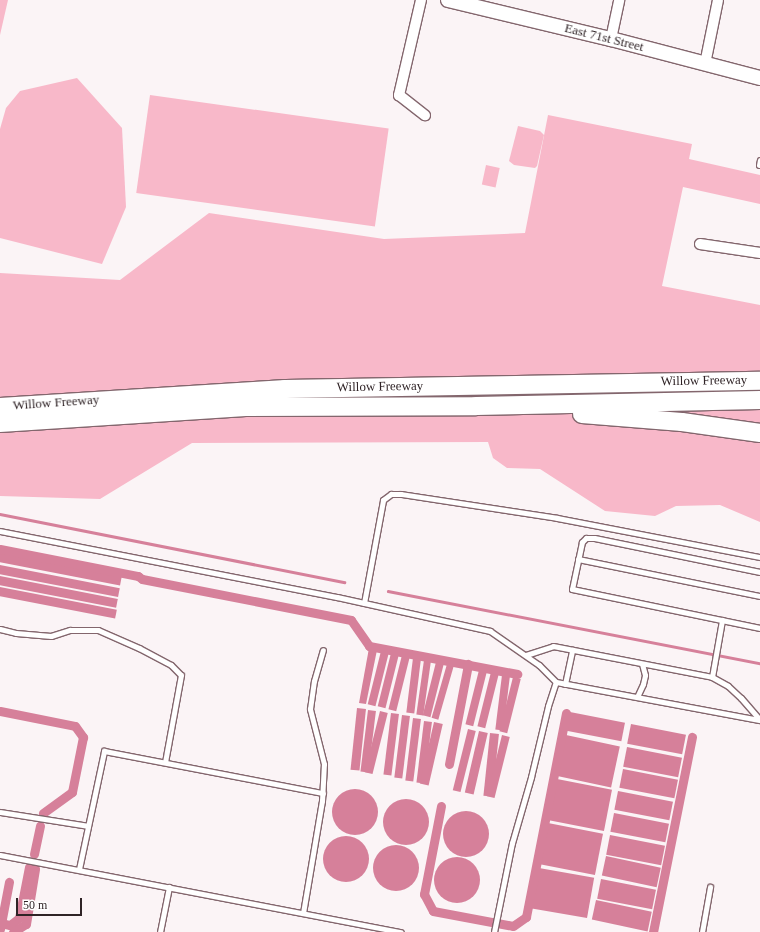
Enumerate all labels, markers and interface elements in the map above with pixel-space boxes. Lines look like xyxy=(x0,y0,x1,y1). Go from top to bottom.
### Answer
street label: East 71st Street xyxy=(563,21,645,55)
street label: Willow Freeway xyxy=(661,372,747,390)
street label: Willow Freeway xyxy=(337,378,423,396)
street label: Willow Freeway xyxy=(12,392,100,414)
scale bar xyxy=(18,890,84,916)
text: 50 m xyxy=(23,898,47,912)

